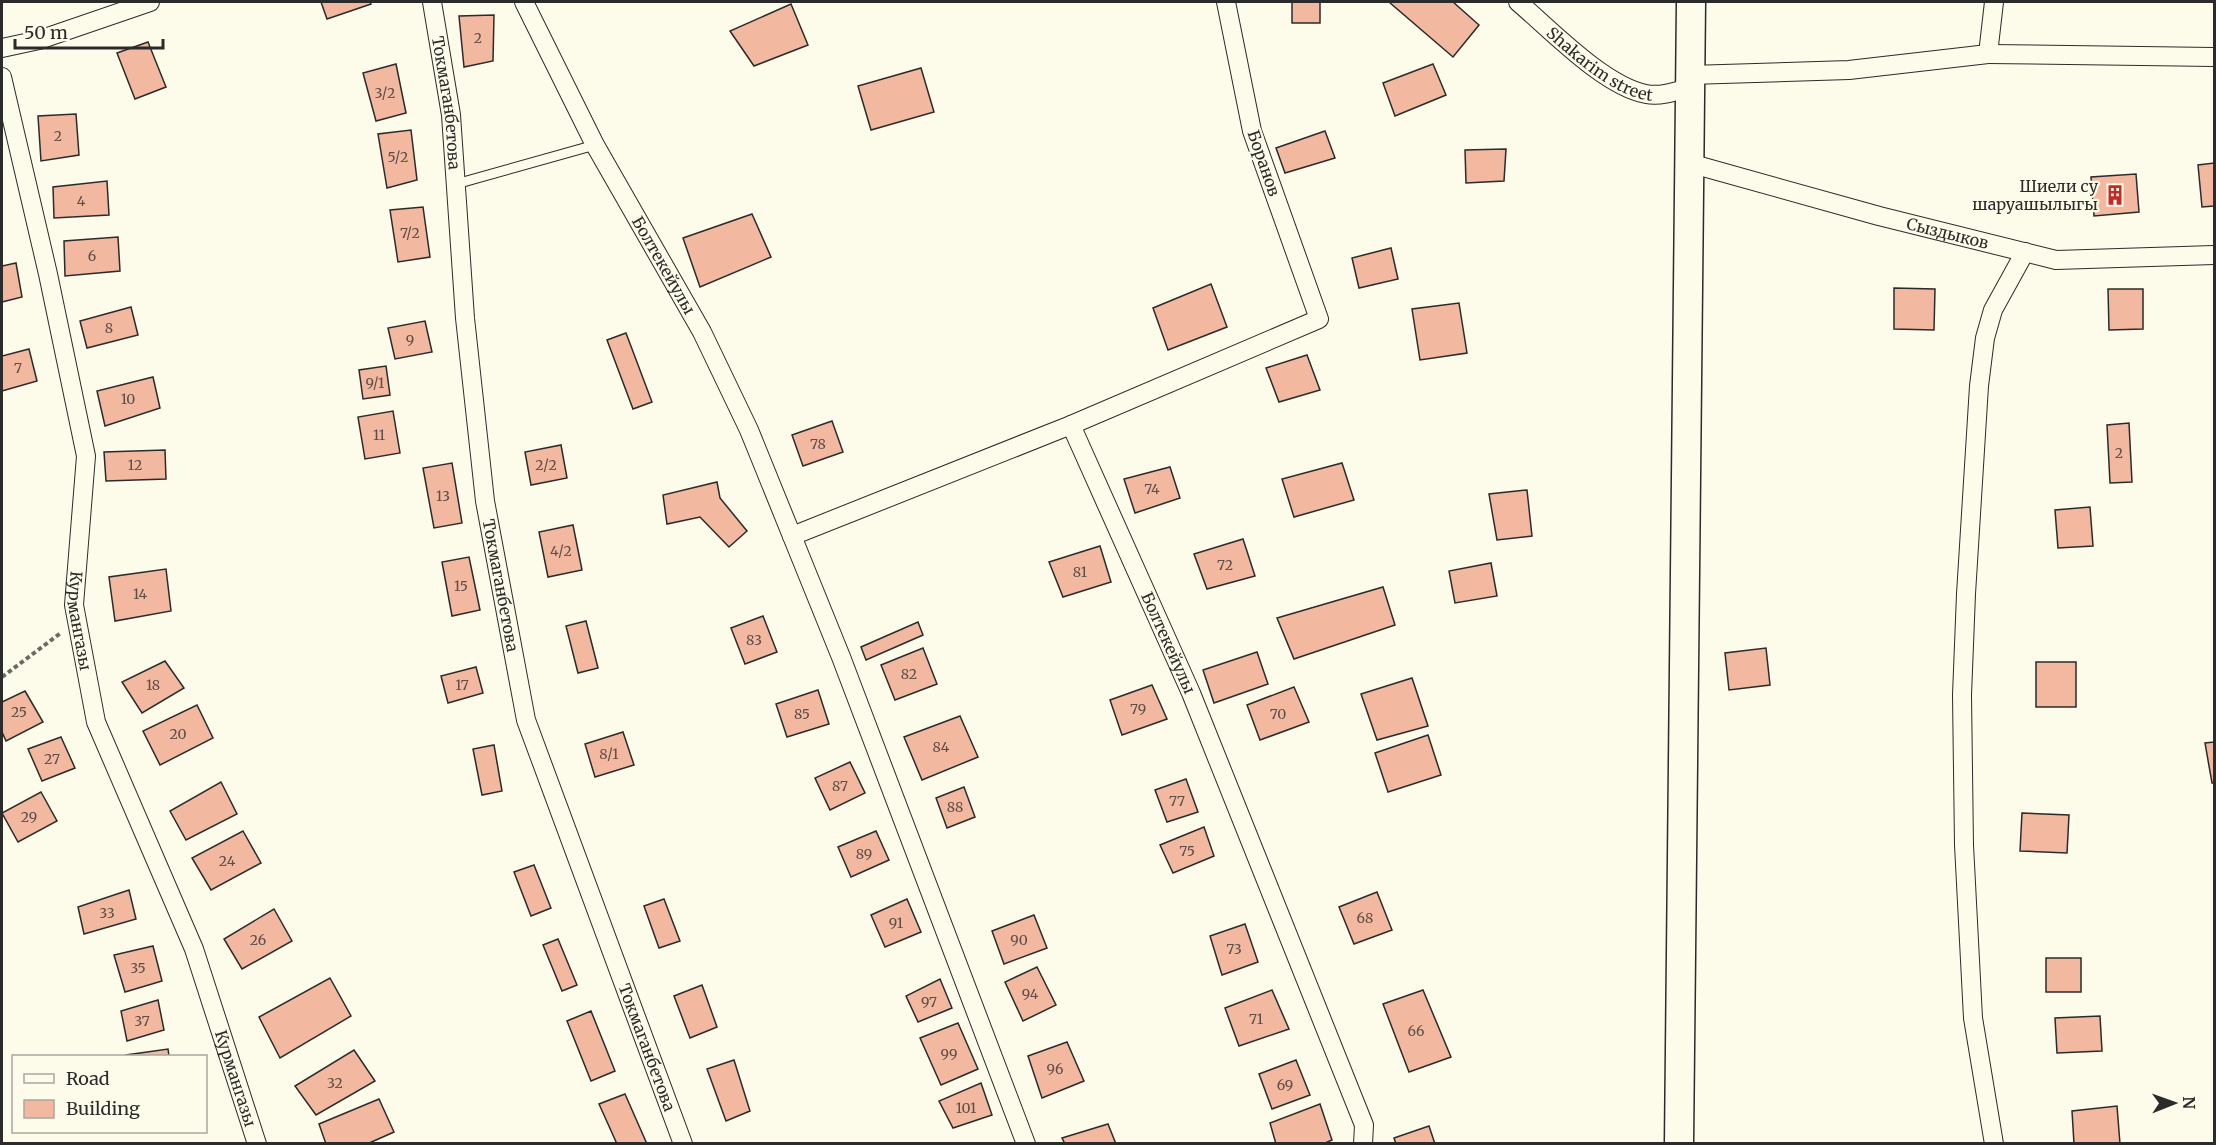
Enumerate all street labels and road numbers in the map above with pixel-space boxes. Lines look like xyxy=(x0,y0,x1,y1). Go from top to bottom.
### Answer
street label: Shakarim street xyxy=(1543,23,1654,105)
street label: Токмаганбетова xyxy=(428,35,465,171)
street label: Боранов xyxy=(1243,127,1285,199)
street label: Болтекейулы xyxy=(628,213,700,318)
street label: Сыздыков xyxy=(1905,213,1991,253)
street label: Токмаганбетова xyxy=(479,517,523,654)
street label: Курмангазы xyxy=(63,571,96,672)
street label: Болтекейулы xyxy=(1137,589,1200,697)
street label: Токмаганбетова xyxy=(614,981,680,1114)
street label: Курмангазы xyxy=(211,1028,261,1129)

